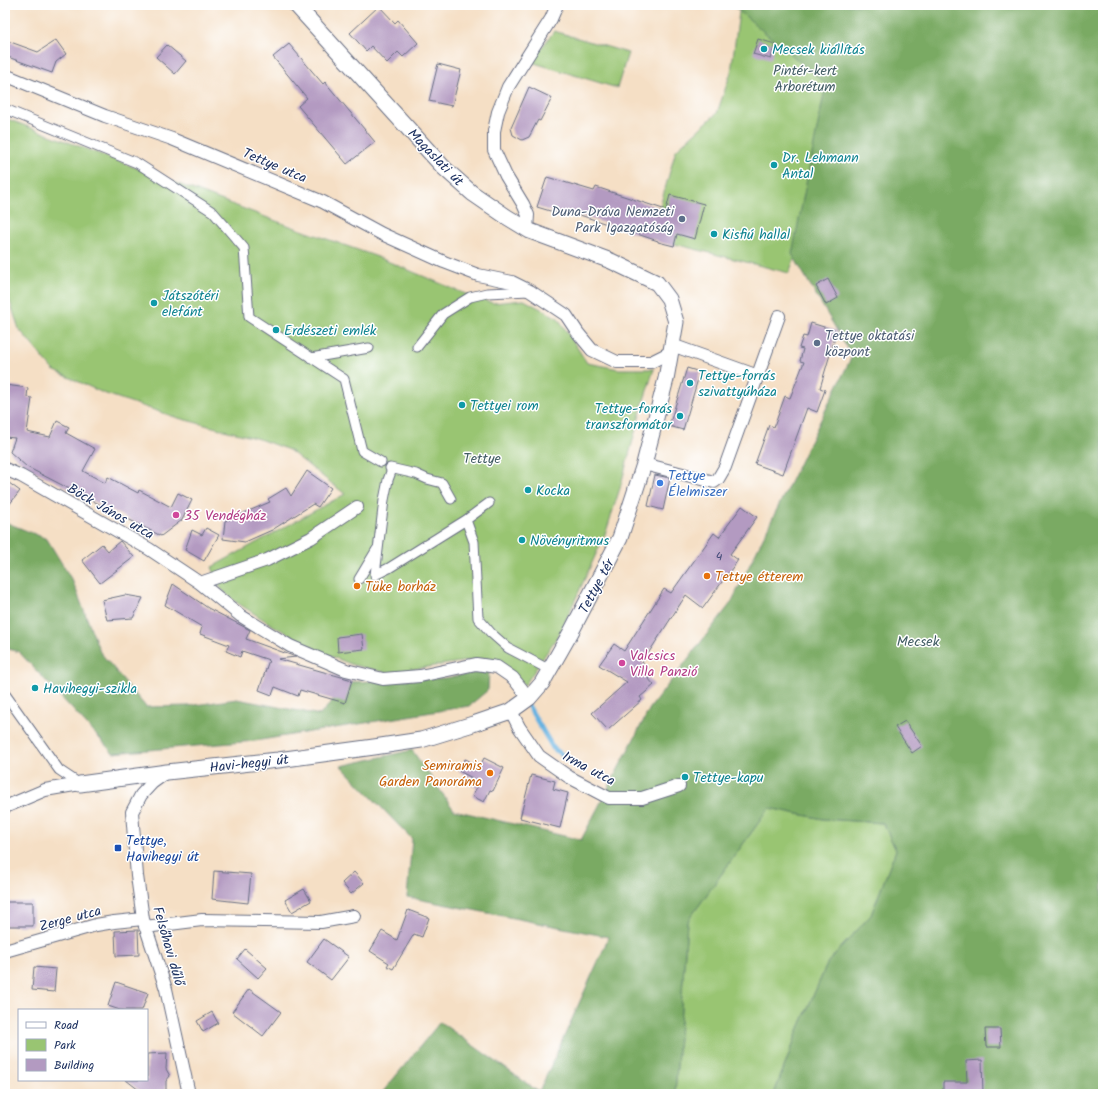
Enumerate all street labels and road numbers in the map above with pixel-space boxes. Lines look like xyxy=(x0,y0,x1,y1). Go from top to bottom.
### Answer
street label: Magaslati út xyxy=(402,124,469,192)
street label: Tettye utca xyxy=(239,142,310,189)
street label: Böck János utca xyxy=(63,478,158,546)
street label: Tettye tér xyxy=(573,554,621,618)
street label: Irma utca xyxy=(558,746,619,792)
street label: Havi-hegyi út xyxy=(208,749,290,779)
street label: Zerge utca xyxy=(37,900,104,938)
street label: Felsőhavi dűlő xyxy=(146,904,190,990)

